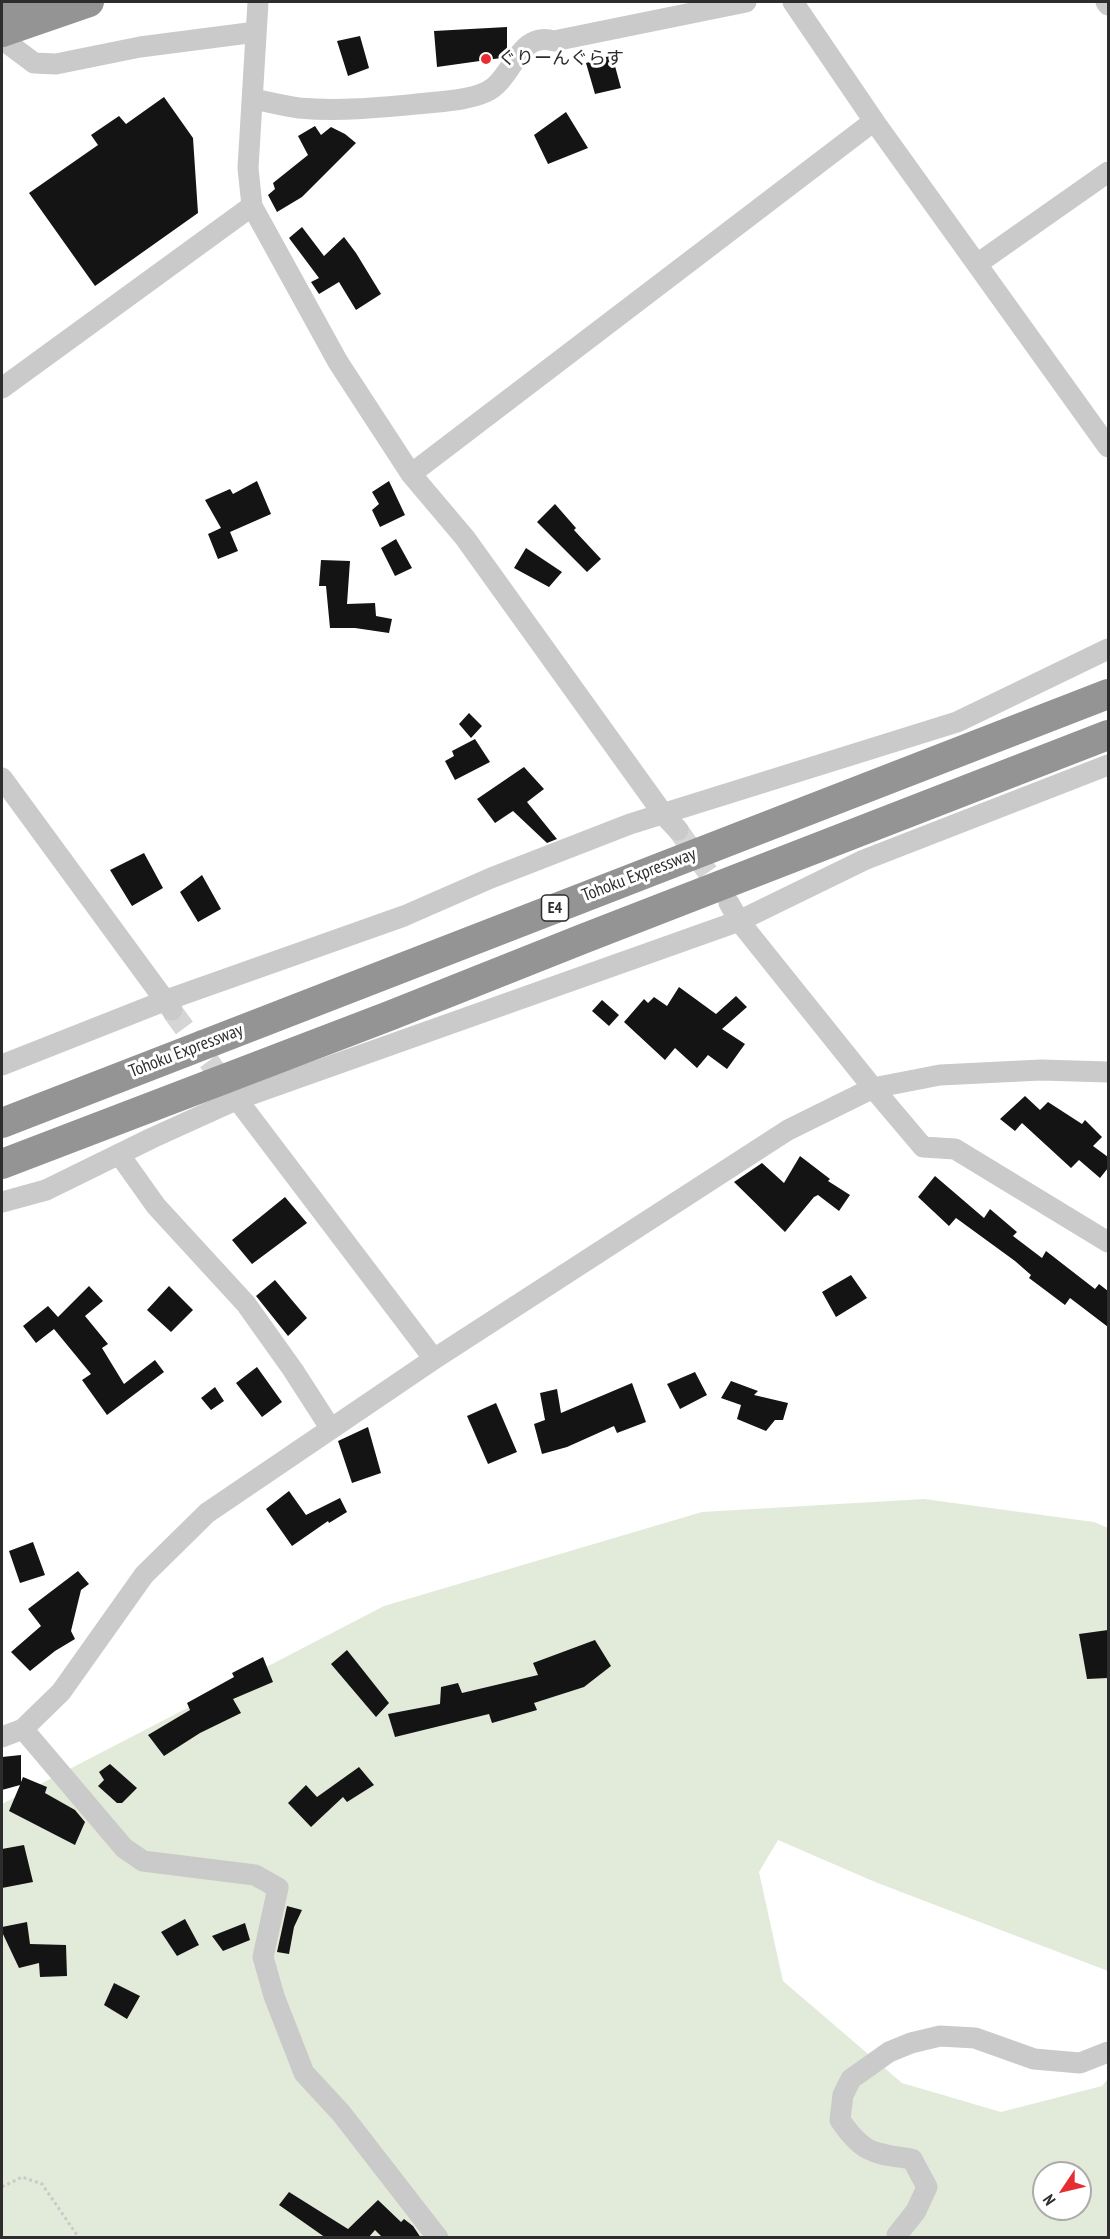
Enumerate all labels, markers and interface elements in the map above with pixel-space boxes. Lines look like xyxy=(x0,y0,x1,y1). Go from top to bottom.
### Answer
place label: ぐりーんぐらす xyxy=(498,48,624,70)
marker: ぐりーんぐらす xyxy=(479,52,493,66)
street label: Tohoku Expressway xyxy=(579,843,699,907)
road number: E4 xyxy=(542,895,568,921)
street label: Tohoku Expressway xyxy=(126,1019,246,1083)
north arrow xyxy=(1032,2161,1092,2221)
text: N xyxy=(1038,2191,1060,2209)

